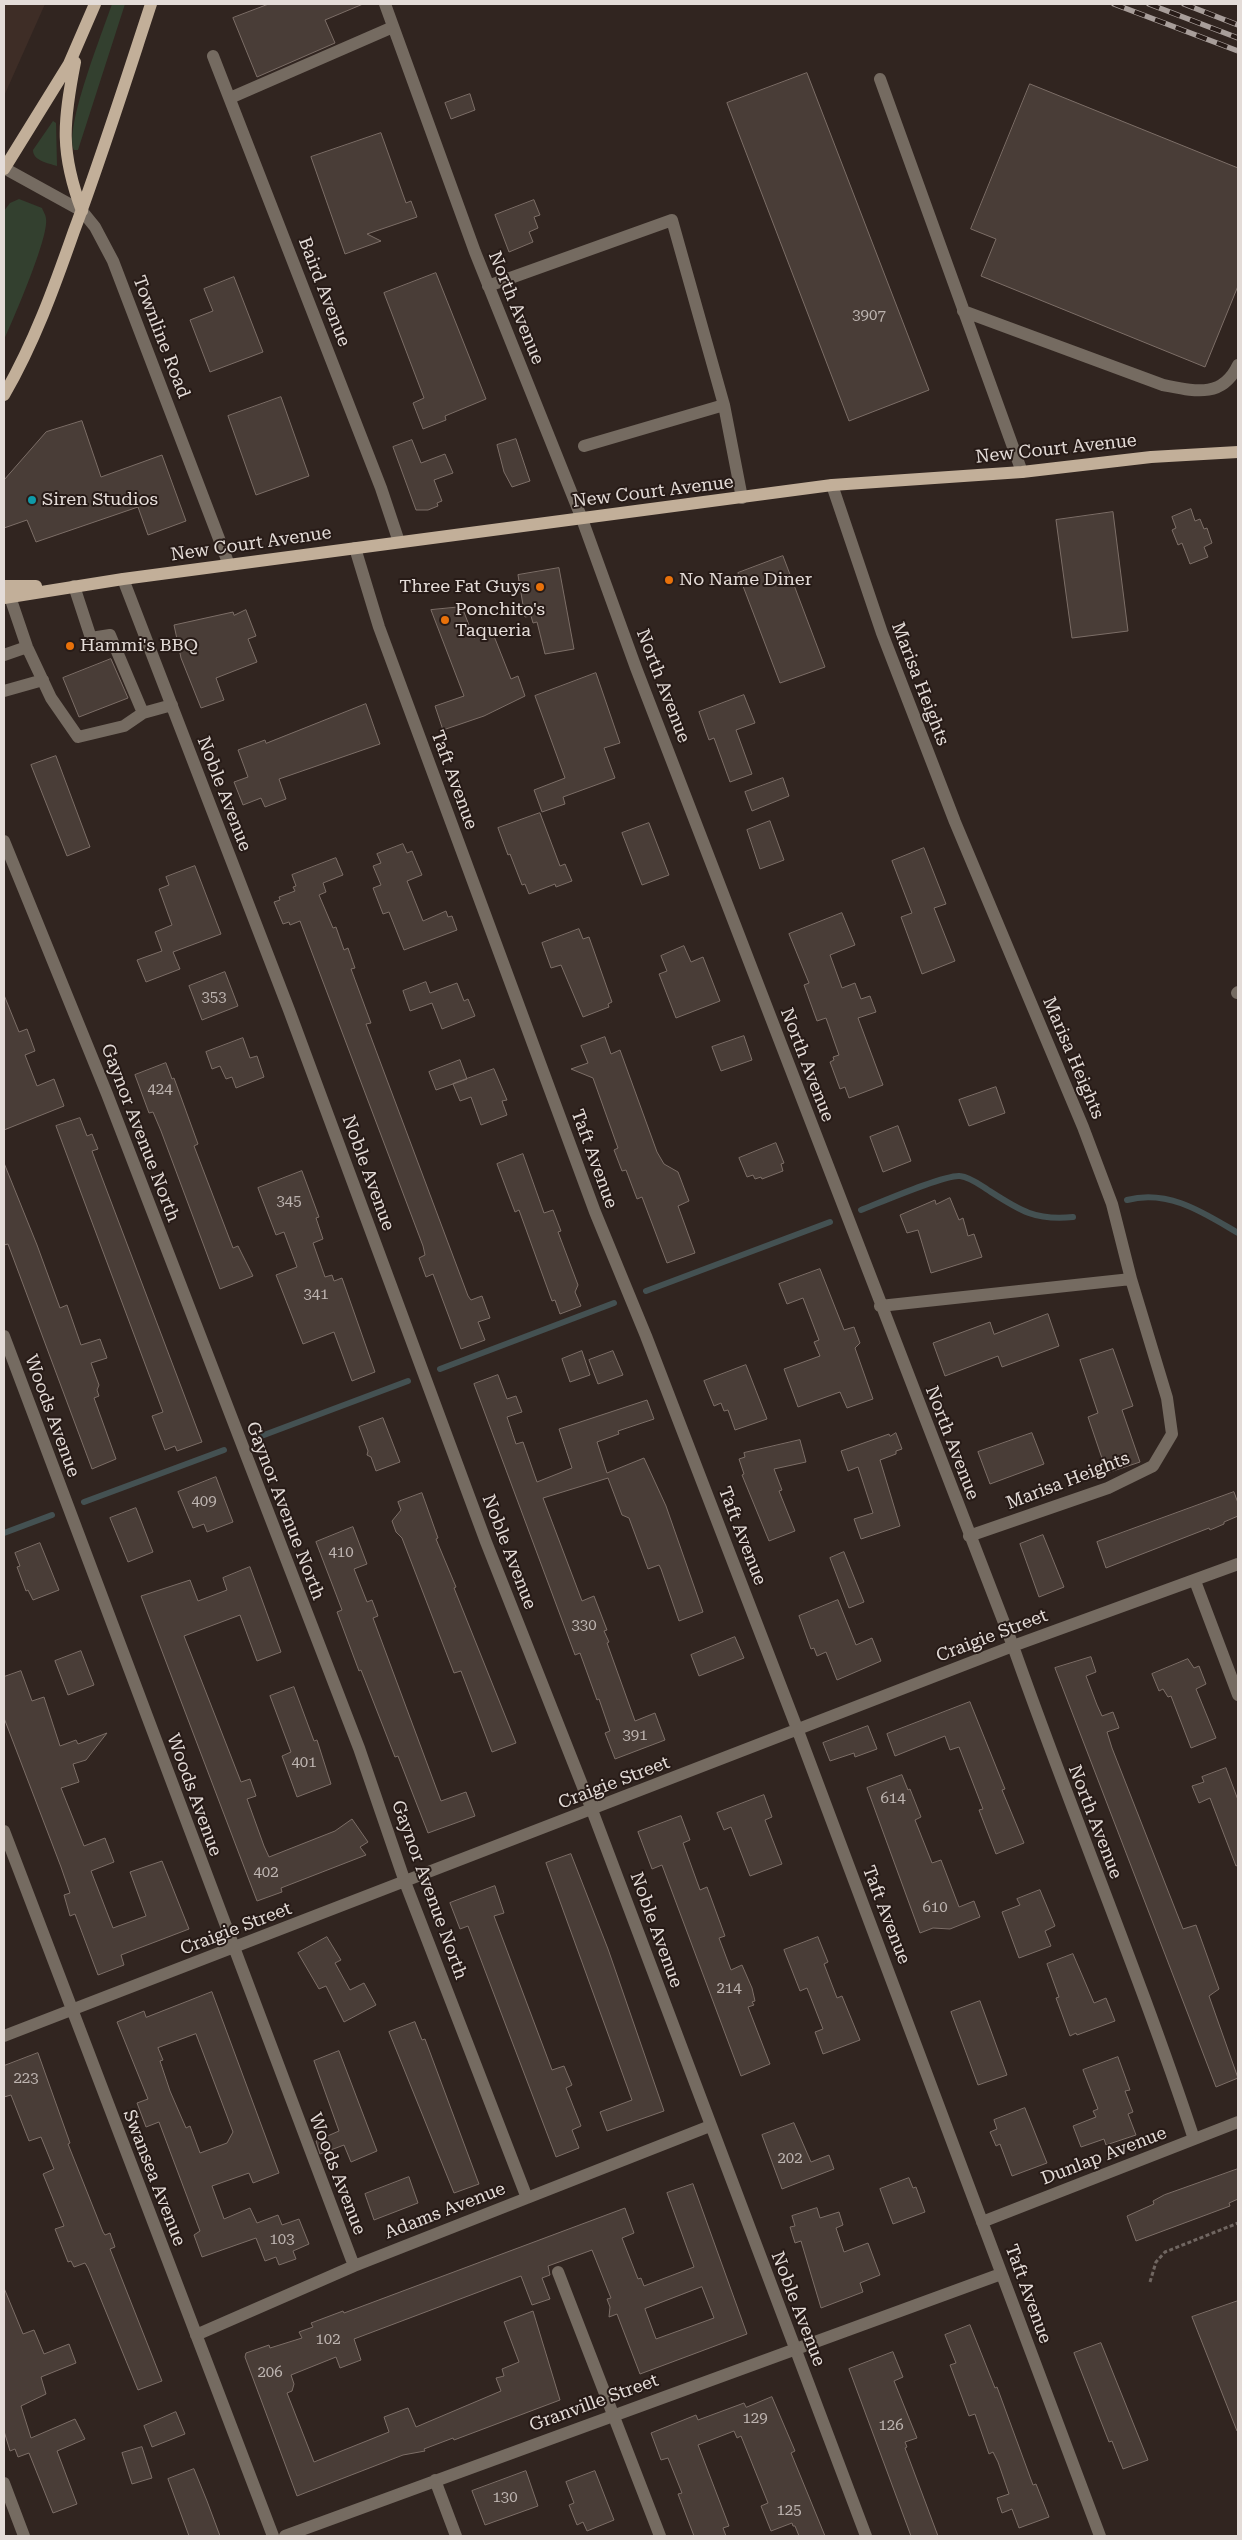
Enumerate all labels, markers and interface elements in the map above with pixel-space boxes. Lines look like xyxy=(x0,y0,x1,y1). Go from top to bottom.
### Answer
street label: Baird Avenue xyxy=(293,234,355,350)
street label: North Avenue xyxy=(483,248,549,368)
street label: Townline Road xyxy=(128,273,194,401)
house number: 3907 xyxy=(852,307,886,325)
street label: New Court Avenue xyxy=(974,430,1138,468)
street label: New Court Avenue xyxy=(571,471,735,513)
place label: Siren Studios xyxy=(42,489,158,511)
marker: Siren Studios xyxy=(26,494,38,506)
street label: New Court Avenue xyxy=(169,522,333,566)
place label: No Name Diner xyxy=(679,569,812,591)
marker: No Name Diner xyxy=(663,574,675,586)
place label: Three Fat Guys xyxy=(399,576,530,598)
marker: Three Fat Guys xyxy=(534,581,546,593)
place label: Ponchito's Taqueria xyxy=(455,599,545,642)
marker: Ponchito's Taqueria xyxy=(439,614,451,626)
street label: Marisa Heights xyxy=(887,619,953,749)
street label: North Avenue xyxy=(631,626,695,746)
place label: Hammi's BBQ xyxy=(80,635,198,657)
marker: Hammi's BBQ xyxy=(64,640,76,652)
street label: Taft Avenue xyxy=(426,728,482,832)
street label: Noble Avenue xyxy=(192,733,256,855)
house number: 353 xyxy=(201,989,227,1007)
street label: Marisa Heights xyxy=(1038,994,1108,1122)
street label: North Avenue xyxy=(775,1005,839,1125)
street label: Gaynor Avenue North xyxy=(96,1041,184,1225)
house number: 424 xyxy=(147,1081,173,1099)
street label: Taft Avenue xyxy=(566,1107,622,1211)
street label: Noble Avenue xyxy=(337,1112,399,1234)
house number: 345 xyxy=(276,1193,302,1211)
house number: 341 xyxy=(303,1286,329,1304)
street label: Woods Avenue xyxy=(20,1352,84,1480)
street label: North Avenue xyxy=(920,1383,984,1503)
street label: Gaynor Avenue North xyxy=(241,1419,329,1603)
street label: Marisa Heights xyxy=(1003,1448,1133,1514)
street label: Taft Avenue xyxy=(713,1484,771,1588)
street label: Noble Avenue xyxy=(477,1491,541,1613)
house number: 409 xyxy=(191,1493,217,1511)
house number: 410 xyxy=(328,1544,354,1562)
street label: Craigie Street xyxy=(933,1605,1051,1667)
house number: 330 xyxy=(571,1617,597,1635)
house number: 391 xyxy=(622,1727,648,1745)
street label: Woods Avenue xyxy=(162,1731,226,1859)
street label: Craigie Street xyxy=(555,1752,673,1814)
house number: 401 xyxy=(291,1754,317,1772)
street label: North Avenue xyxy=(1063,1762,1127,1882)
house number: 614 xyxy=(880,1790,906,1808)
street label: Gaynor Avenue North xyxy=(386,1797,472,1983)
street label: Taft Avenue xyxy=(857,1863,915,1967)
house number: 402 xyxy=(253,1864,279,1882)
street label: Noble Avenue xyxy=(625,1869,687,1991)
street label: Craigie Street xyxy=(177,1898,295,1960)
house number: 610 xyxy=(922,1899,948,1917)
house number: 214 xyxy=(716,1980,742,1998)
house number: 223 xyxy=(13,2070,39,2088)
street label: Swansea Avenue xyxy=(118,2107,190,2249)
street label: Woods Avenue xyxy=(304,2110,370,2238)
street label: Dunlap Avenue xyxy=(1038,2122,1170,2190)
house number: 202 xyxy=(777,2150,803,2168)
street label: Adams Avenue xyxy=(381,2178,509,2244)
house number: 103 xyxy=(269,2231,295,2249)
street label: Taft Avenue xyxy=(1000,2242,1056,2346)
street label: Noble Avenue xyxy=(766,2248,830,2370)
house number: 102 xyxy=(315,2331,341,2349)
house number: 206 xyxy=(257,2364,283,2382)
street label: Granville Street xyxy=(526,2370,662,2436)
house number: 129 xyxy=(742,2410,768,2428)
house number: 126 xyxy=(878,2417,904,2435)
house number: 130 xyxy=(492,2489,518,2507)
house number: 125 xyxy=(776,2502,802,2520)

